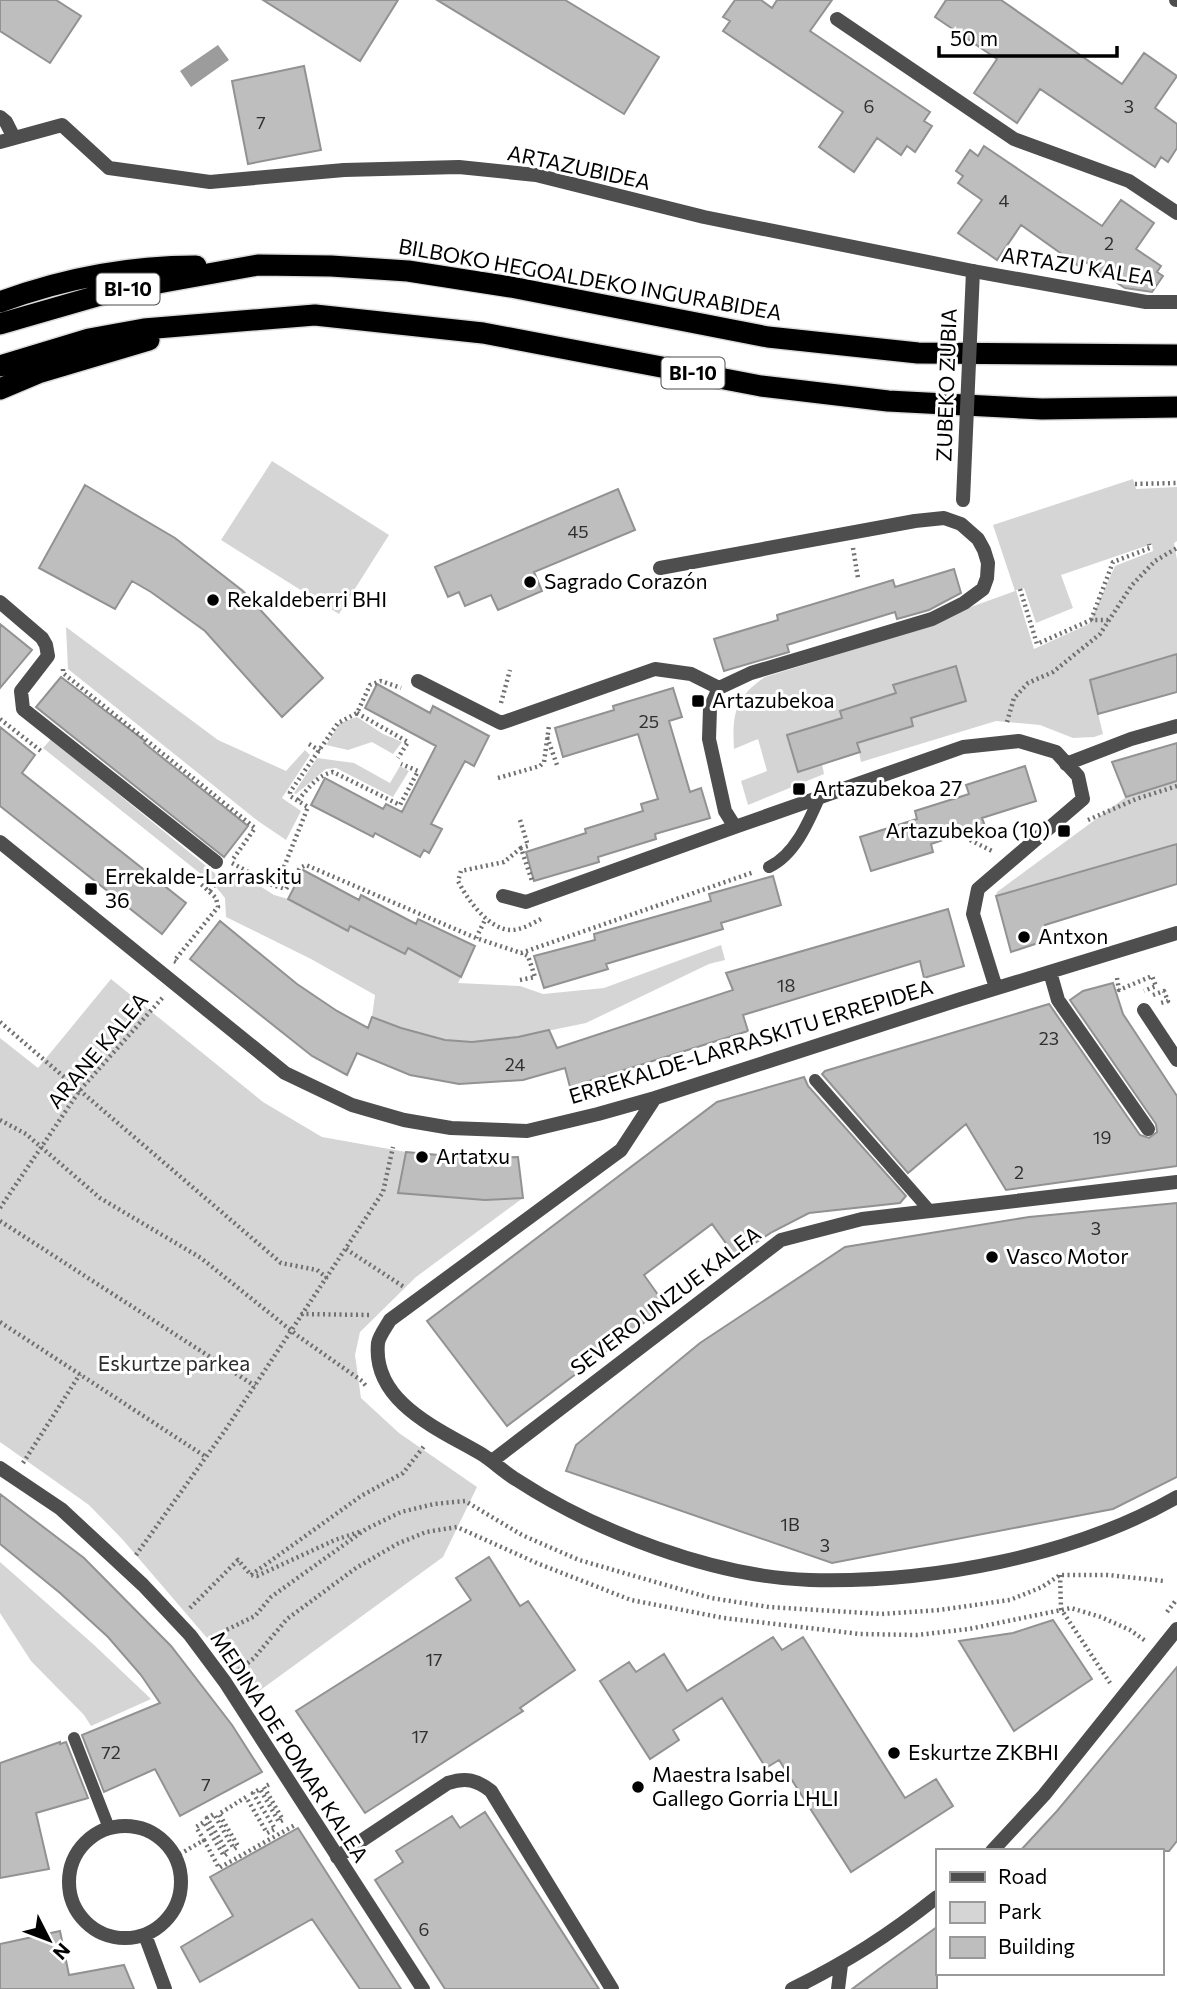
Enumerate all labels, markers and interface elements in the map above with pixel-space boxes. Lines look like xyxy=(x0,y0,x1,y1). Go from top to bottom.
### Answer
scale bar xyxy=(939,14,1118,58)
text: 50 m xyxy=(950,25,998,50)
house number: 6 xyxy=(864,95,874,117)
house number: 3 xyxy=(1124,95,1134,117)
house number: 7 xyxy=(256,111,266,133)
street label: ARTAZUBIDEA xyxy=(506,139,653,194)
house number: 4 xyxy=(999,189,1010,211)
street label: BILBOKO HEGOALDEKO INGURABIDEA xyxy=(397,232,784,325)
house number: 2 xyxy=(1104,232,1114,254)
street label: ARTAZU KALEA xyxy=(1000,241,1157,290)
road number: BI-10 xyxy=(96,274,160,304)
street label: ZUBEKO ZUBIA xyxy=(930,308,961,462)
road number: BI-10 xyxy=(662,358,724,388)
house number: 45 xyxy=(567,520,589,542)
place label: Sagrado Corazón xyxy=(544,568,708,593)
marker: Sagrado Corazón xyxy=(522,574,538,590)
place label: Rekaldeberri BHI xyxy=(227,586,387,611)
marker: Rekaldeberri BHI xyxy=(205,592,221,608)
place label: Artazubekoa xyxy=(712,687,835,712)
marker: Artazubekoa xyxy=(690,693,706,709)
house number: 25 xyxy=(639,710,659,732)
place label: Artazubekoa 27 xyxy=(813,775,962,800)
marker: Artazubekoa 27 xyxy=(791,781,807,797)
place label: Artazubekoa (10) xyxy=(886,817,1050,842)
marker: Artazubekoa (10) xyxy=(1056,823,1072,839)
place label: Errekalde-Larraskitu 36 xyxy=(105,863,302,912)
marker: Errekalde-Larraskitu 36 xyxy=(83,881,99,897)
place label: Antxon xyxy=(1038,923,1108,948)
marker: Antxon xyxy=(1016,929,1032,945)
street label: ERREKALDE-LARRASKITU ERREPIDEA xyxy=(566,973,936,1108)
house number: 18 xyxy=(777,974,795,996)
street label: ARANE KALEA xyxy=(41,987,152,1113)
house number: 23 xyxy=(1039,1027,1059,1049)
house number: 24 xyxy=(505,1053,525,1075)
house number: 19 xyxy=(1093,1126,1111,1148)
place label: Artatxu xyxy=(436,1143,510,1168)
marker: Artatxu xyxy=(414,1149,430,1165)
house number: 2 xyxy=(1014,1161,1024,1183)
house number: 3 xyxy=(1091,1217,1101,1239)
street label: SEVERO UNZUE KALEA xyxy=(565,1220,765,1379)
place label: Vasco Motor xyxy=(1006,1243,1129,1268)
marker: Vasco Motor xyxy=(984,1249,1000,1265)
park label: Eskurtze parkea xyxy=(98,1350,250,1375)
house number: 1B xyxy=(780,1513,800,1535)
house number: 3 xyxy=(820,1534,830,1556)
street label: MEDINA DE POMAR KALEA xyxy=(206,1626,374,1866)
house number: 17 xyxy=(425,1648,443,1670)
house number: 17 xyxy=(411,1725,429,1747)
place label: Eskurtze ZKBHI xyxy=(908,1739,1059,1764)
house number: 72 xyxy=(101,1741,121,1763)
marker: Eskurtze ZKBHI xyxy=(886,1745,902,1761)
place label: Maestra Isabel Gallego Gorria LHLI xyxy=(652,1761,839,1810)
house number: 7 xyxy=(201,1773,211,1795)
marker: Maestra Isabel Gallego Gorria LHLI xyxy=(630,1779,646,1795)
legend xyxy=(936,1849,1163,1975)
text: Road xyxy=(998,1863,1047,1888)
text: Park xyxy=(998,1898,1042,1923)
north arrow xyxy=(14,1905,84,1975)
house number: 6 xyxy=(419,1918,429,1940)
text: Building xyxy=(998,1933,1075,1958)
text: N xyxy=(49,1939,75,1965)

